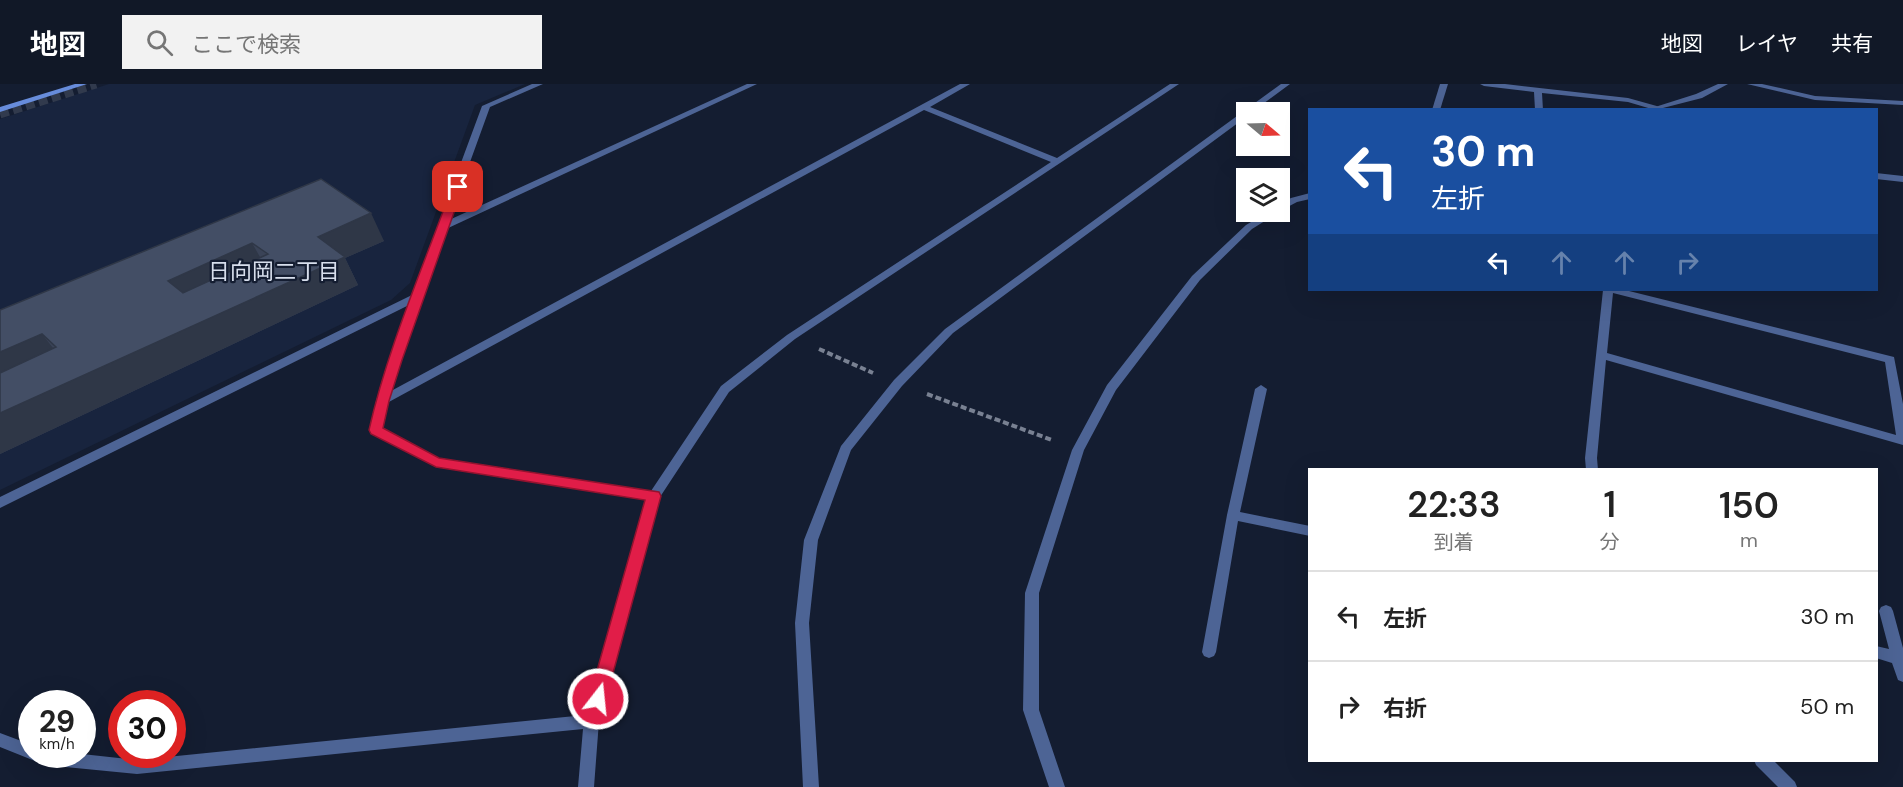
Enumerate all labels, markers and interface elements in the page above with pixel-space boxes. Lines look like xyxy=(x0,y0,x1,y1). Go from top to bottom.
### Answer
search box xyxy=(122,15,542,69)
text: 地図 xyxy=(30,26,86,63)
icon: search xyxy=(143,26,176,59)
text: ここで検索 xyxy=(191,30,301,59)
text: 地図 xyxy=(1661,30,1703,58)
text: レイヤ xyxy=(1736,30,1798,58)
text: 共有 xyxy=(1831,30,1873,58)
north arrow xyxy=(1236,102,1290,156)
map controls xyxy=(1236,102,1290,222)
text: 30 m xyxy=(1431,124,1535,179)
icon: left xyxy=(1332,132,1410,210)
pin xyxy=(432,161,483,212)
button: layers xyxy=(1236,168,1290,222)
icon: arrive xyxy=(441,170,474,203)
text: 左折 xyxy=(1431,181,1485,216)
icon: left xyxy=(1482,246,1515,279)
icon: ahead xyxy=(1545,246,1578,279)
icon: ahead xyxy=(1608,246,1641,279)
icon: right xyxy=(1671,246,1704,279)
district label: 日向岡二丁目 xyxy=(208,257,340,286)
text: 22:33 xyxy=(1407,481,1500,528)
text: 1 xyxy=(1603,481,1616,528)
text: 150 xyxy=(1719,482,1779,529)
text: m xyxy=(1740,527,1758,553)
text: 到着 xyxy=(1434,529,1474,555)
text: 分 xyxy=(1600,529,1620,555)
icon: left xyxy=(1332,600,1365,633)
text: 30 m xyxy=(1800,602,1854,631)
text: 左折 xyxy=(1383,604,1427,633)
position arrow xyxy=(566,667,630,731)
speed limit sign: 30 xyxy=(108,690,186,768)
icon: right xyxy=(1332,690,1365,723)
text: 50 m xyxy=(1800,692,1854,721)
text: 右折 xyxy=(1383,694,1427,723)
text: 29 xyxy=(39,702,75,741)
text: km/h xyxy=(39,734,75,754)

